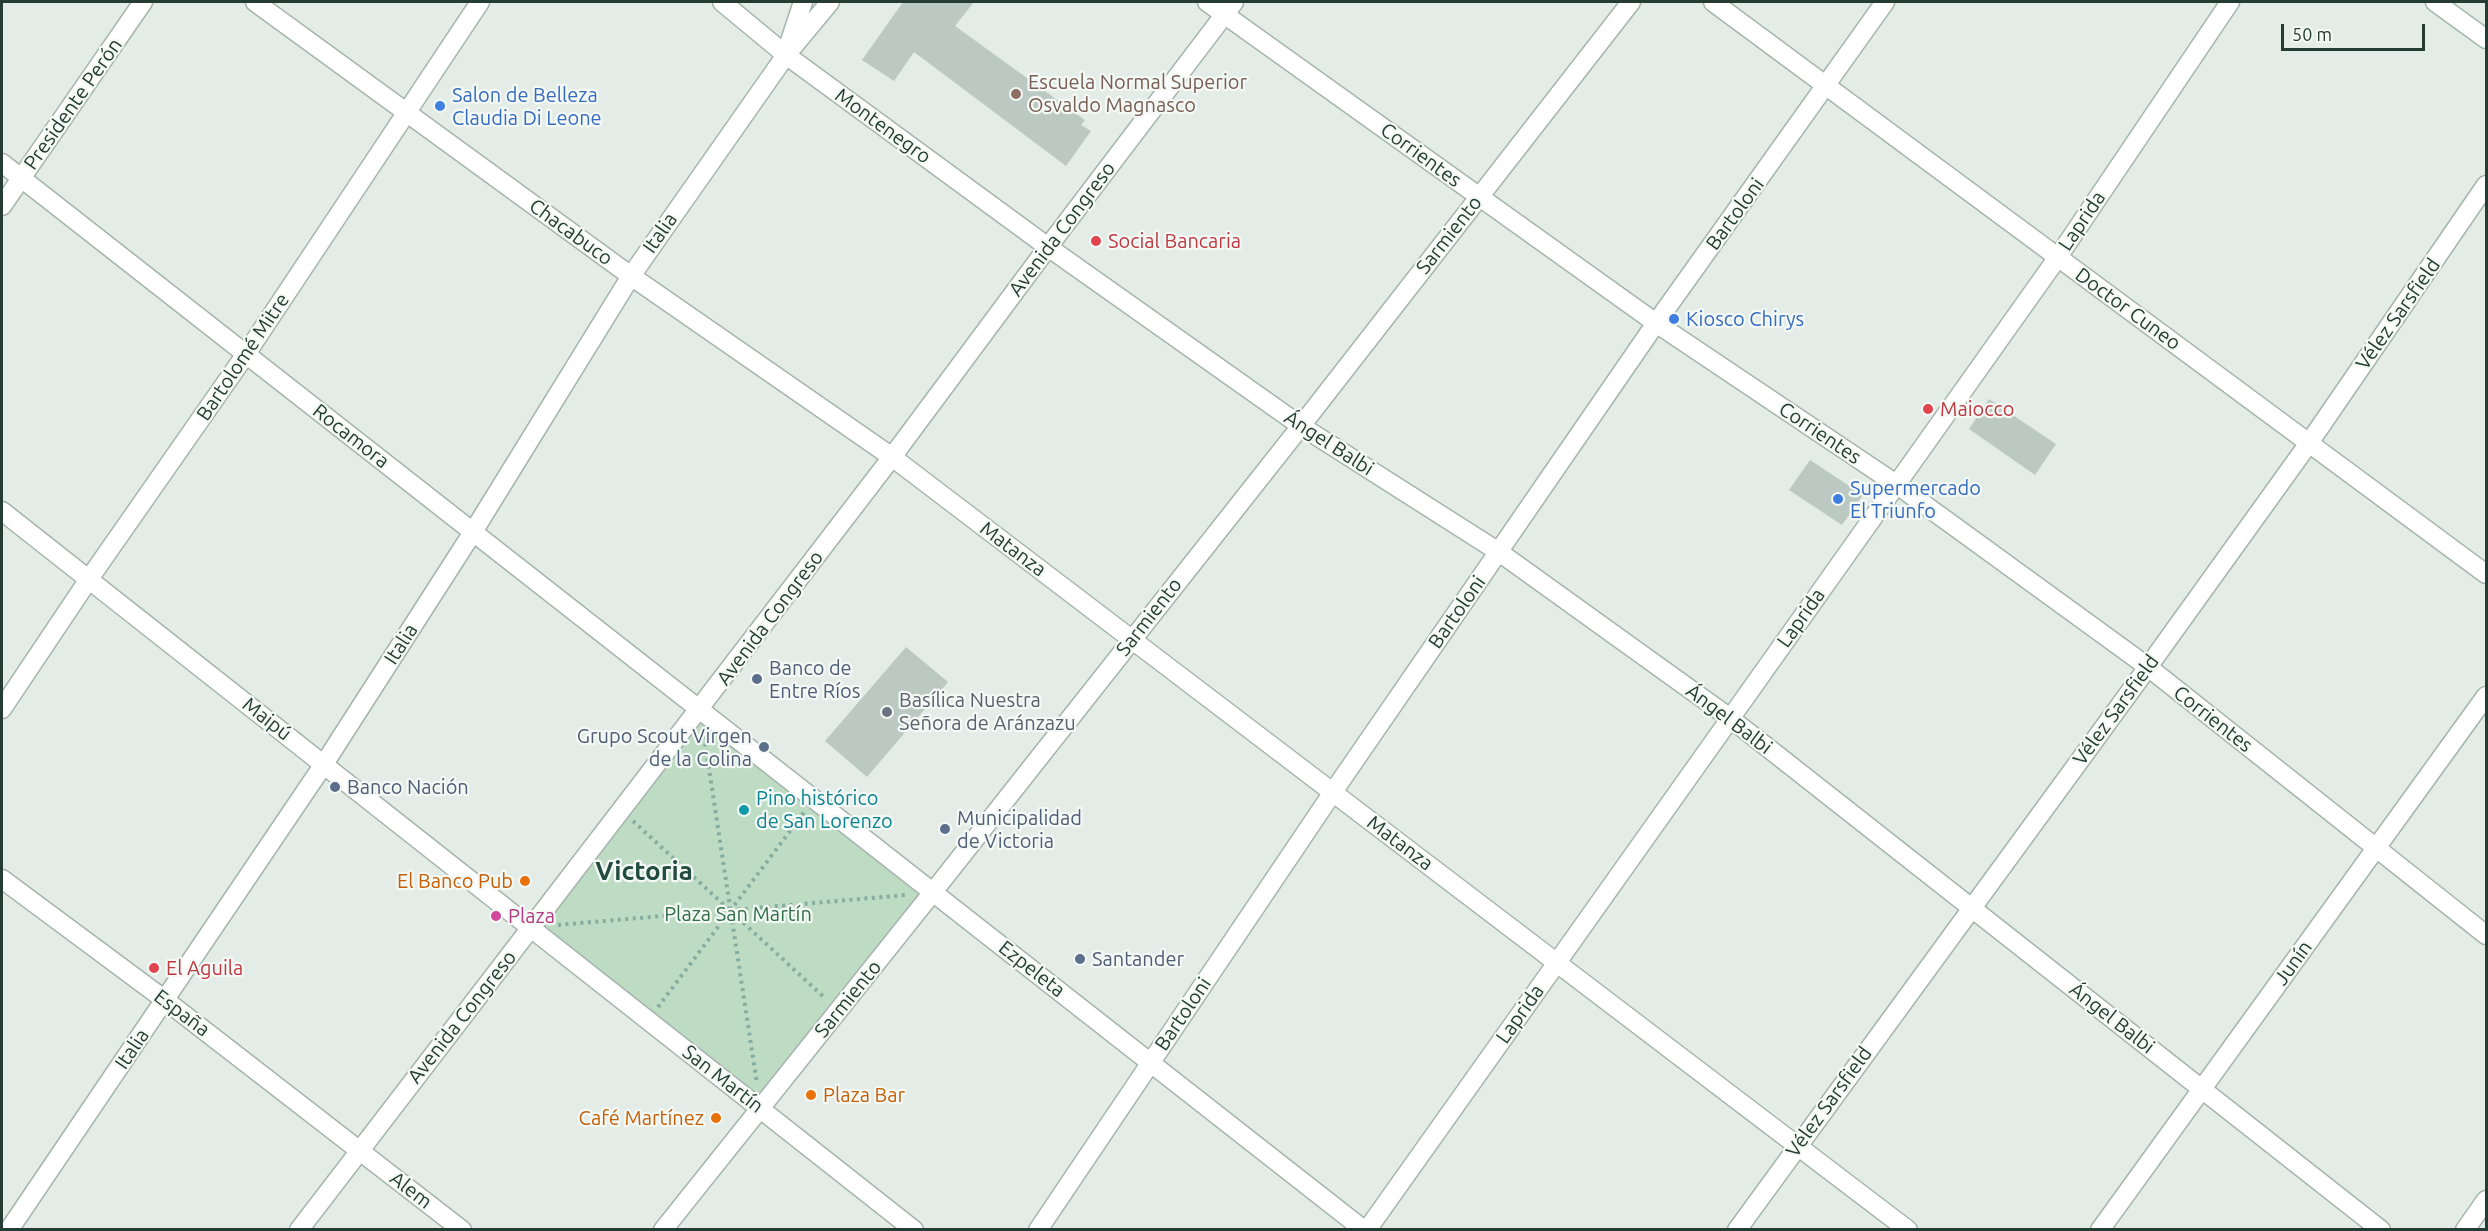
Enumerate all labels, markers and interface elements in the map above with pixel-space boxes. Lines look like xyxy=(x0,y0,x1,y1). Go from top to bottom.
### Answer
scale bar xyxy=(2284,12,2428,50)
text: 50 m xyxy=(2292,24,2332,44)
street label: Presidente Perón xyxy=(19,34,127,174)
place label: Escuela Normal Superior Osvaldo Magnasco xyxy=(1028,70,1247,117)
place label: Salon de Belleza Claudia Di Leone xyxy=(452,83,602,130)
street label: Montenegro xyxy=(830,83,936,169)
marker: Escuela Normal Superior Osvaldo Magnasco xyxy=(1009,87,1023,101)
marker: Salon de Belleza Claudia Di Leone xyxy=(433,99,447,113)
street label: Corrientes xyxy=(1376,118,1466,192)
street label: Avenida Congreso xyxy=(1004,157,1120,301)
street label: Bartoloni xyxy=(1701,173,1769,255)
street label: Laprida xyxy=(2053,187,2111,255)
street label: Sarmiento xyxy=(1411,191,1487,279)
street label: Chacabuco xyxy=(524,194,618,270)
street label: Italia xyxy=(638,208,682,258)
place label: Social Bancaria xyxy=(1108,229,1241,253)
marker: Social Bancaria xyxy=(1089,234,1103,248)
street label: Vélez Sarsfield xyxy=(2351,254,2445,374)
street label: Doctor Cuneo xyxy=(2071,263,2185,355)
street label: Bartolomé Mitre xyxy=(192,289,294,425)
place label: Kiosco Chirys xyxy=(1686,307,1804,331)
marker: Kiosco Chirys xyxy=(1667,312,1681,326)
street label: Corrientes xyxy=(1774,397,1866,469)
place label: Maiocco xyxy=(1940,397,2014,421)
street label: Rocamora xyxy=(308,399,394,473)
marker: Maiocco xyxy=(1921,402,1935,416)
street label: Ángel Balbi xyxy=(1280,405,1378,481)
place label: Supermercado El Triunfo xyxy=(1850,476,1981,523)
marker: Supermercado El Triunfo xyxy=(1831,492,1845,506)
street label: Matanza xyxy=(975,516,1051,582)
street label: Avenida Congreso xyxy=(712,546,828,690)
street label: Bartoloni xyxy=(1423,571,1491,653)
street label: Sarmiento xyxy=(1111,573,1187,661)
street label: Laprida xyxy=(1772,584,1830,652)
street label: Italia xyxy=(379,619,423,669)
street label: Vélez Sarsfield xyxy=(2068,650,2164,770)
place label: Banco de Entre Ríos xyxy=(769,656,860,703)
marker: Banco de Entre Ríos xyxy=(750,672,764,686)
street label: Ángel Balbi xyxy=(1681,679,1777,759)
street label: Corrientes xyxy=(2169,681,2257,757)
place label: Basílica Nuestra Señora de Aránzazu xyxy=(899,688,1076,735)
street label: Maipú xyxy=(238,692,296,746)
marker: Basílica Nuestra Señora de Aránzazu xyxy=(880,705,894,719)
place label: Grupo Scout Virgen de la Colina xyxy=(577,724,752,771)
marker: Grupo Scout Virgen de la Colina xyxy=(757,740,771,754)
place label: Banco Nación xyxy=(347,775,469,799)
marker: Banco Nación xyxy=(328,780,342,794)
place label: Pino histórico de San Lorenzo xyxy=(756,786,893,833)
marker: Pino histórico de San Lorenzo xyxy=(737,803,751,817)
place label: Municipalidad de Victoria xyxy=(957,806,1082,853)
street label: Matanza xyxy=(1362,810,1438,876)
marker: Municipalidad de Victoria xyxy=(938,822,952,836)
district label: Victoria xyxy=(595,855,693,887)
place label: El Banco Pub xyxy=(397,869,513,893)
marker: El Banco Pub xyxy=(518,874,532,888)
park label: Plaza San Martín xyxy=(664,902,812,926)
place label: Plaza xyxy=(508,904,555,928)
marker: Plaza xyxy=(489,909,503,923)
street label: Ezpeleta xyxy=(994,936,1070,1002)
street label: Junín xyxy=(2269,936,2317,990)
street label: Avenida Congreso xyxy=(403,946,521,1088)
place label: Santander xyxy=(1092,947,1184,971)
marker: Santander xyxy=(1073,952,1087,966)
place label: El Aguila xyxy=(166,956,243,980)
street label: Sarmiento xyxy=(810,956,886,1042)
marker: El Aguila xyxy=(147,961,161,975)
street label: Bartoloni xyxy=(1150,973,1216,1055)
street label: Ángel Balbi xyxy=(2065,977,2159,1059)
street label: Laprida xyxy=(1491,980,1549,1048)
street label: España xyxy=(149,984,215,1042)
street label: Italia xyxy=(110,1024,154,1074)
street label: San Martín xyxy=(678,1040,768,1118)
street label: Vélez Sarsfield xyxy=(1781,1042,1877,1162)
place label: Plaza Bar xyxy=(823,1083,905,1107)
marker: Plaza Bar xyxy=(804,1088,818,1102)
place label: Café Martínez xyxy=(579,1106,704,1130)
marker: Café Martínez xyxy=(709,1111,723,1125)
street label: Alem xyxy=(385,1166,437,1214)

